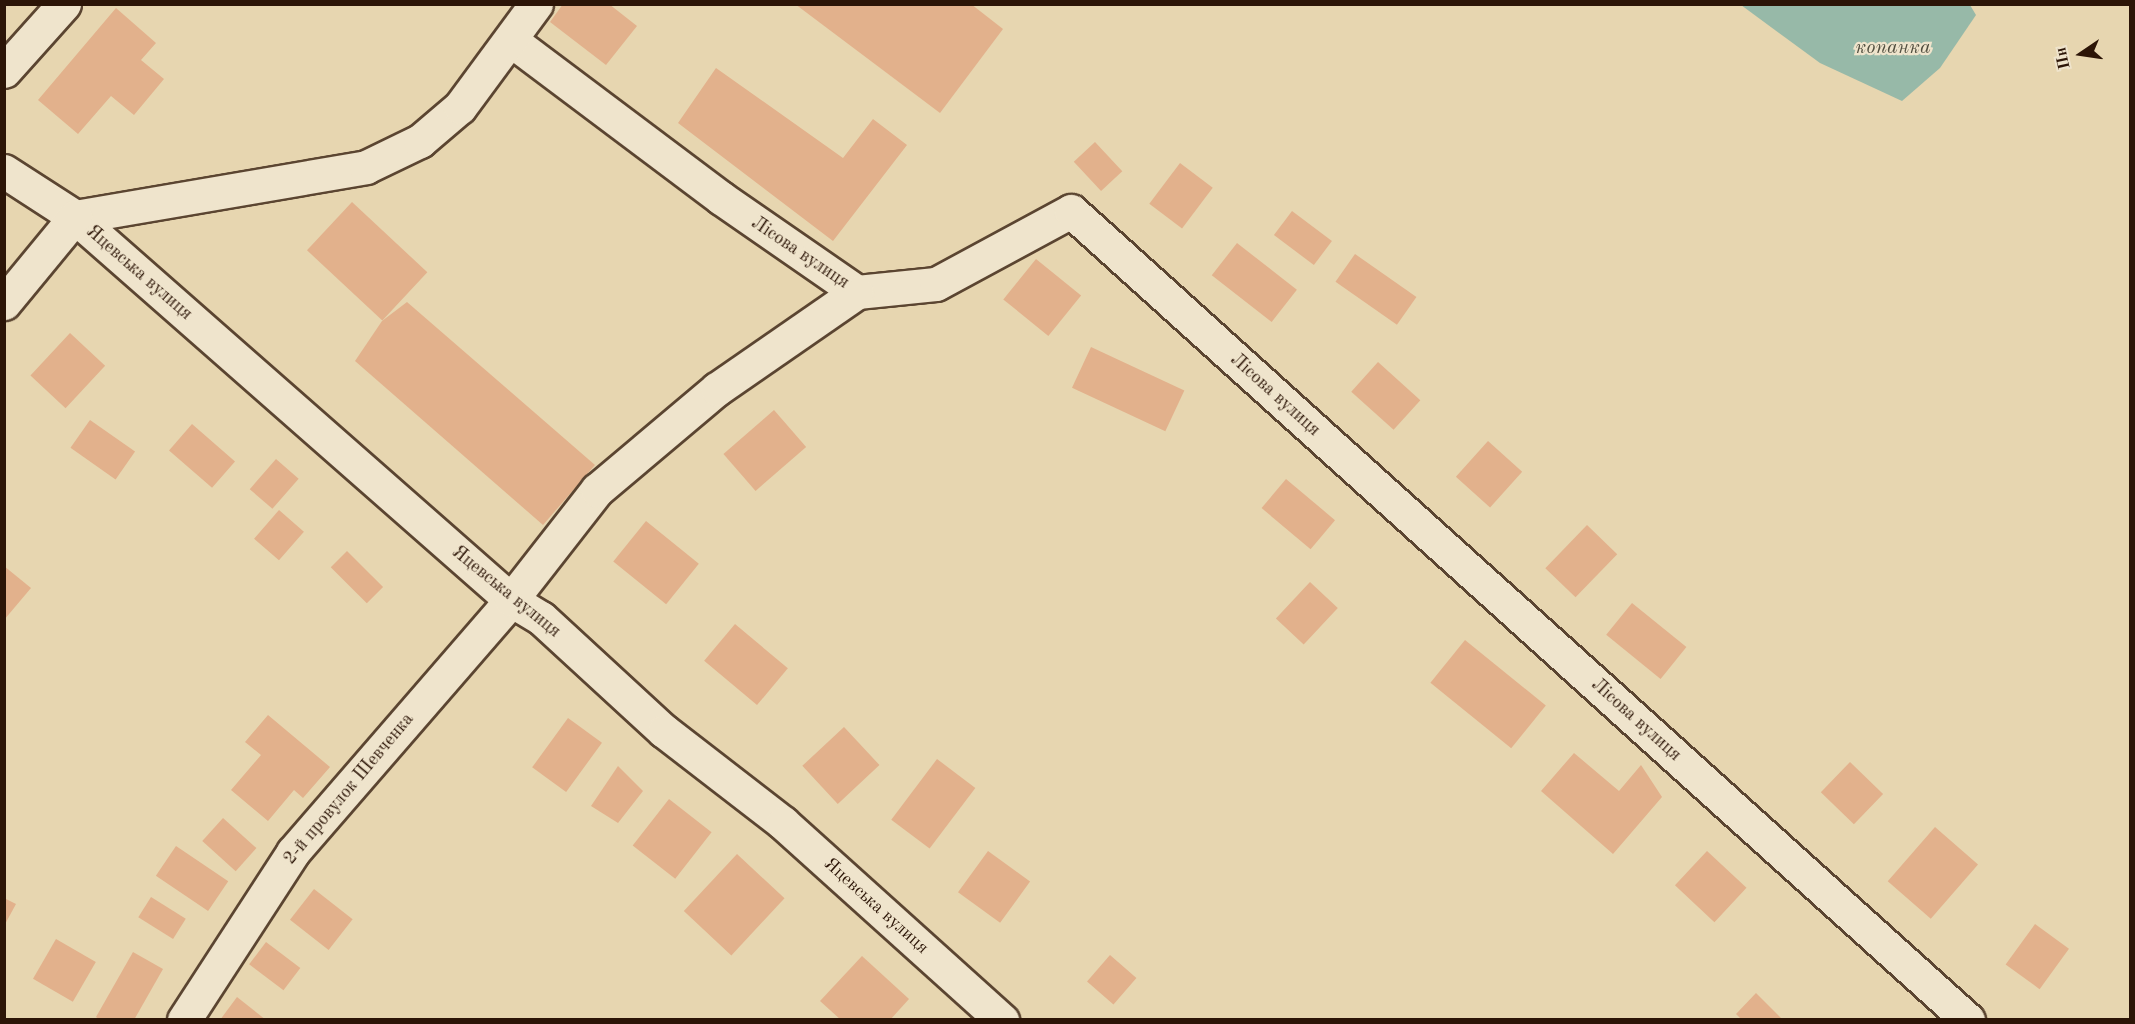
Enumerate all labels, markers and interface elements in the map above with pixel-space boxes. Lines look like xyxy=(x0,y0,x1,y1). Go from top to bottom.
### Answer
north arrow xyxy=(2051,24,2111,84)
water label: копанка xyxy=(1855,36,1931,60)
text: Пн xyxy=(2053,46,2074,71)
street label: Лісова вулиця xyxy=(747,212,853,294)
street label: Яцевська вулиця xyxy=(81,221,197,325)
street label: Лісова вулиця xyxy=(1226,349,1324,441)
street label: Яцевська вулиця xyxy=(447,542,565,642)
street label: Лісова вулиця xyxy=(1587,674,1685,766)
street label: 2-й провулок Шевченка xyxy=(279,709,419,869)
street label: Яцевська вулиця xyxy=(819,853,933,959)

